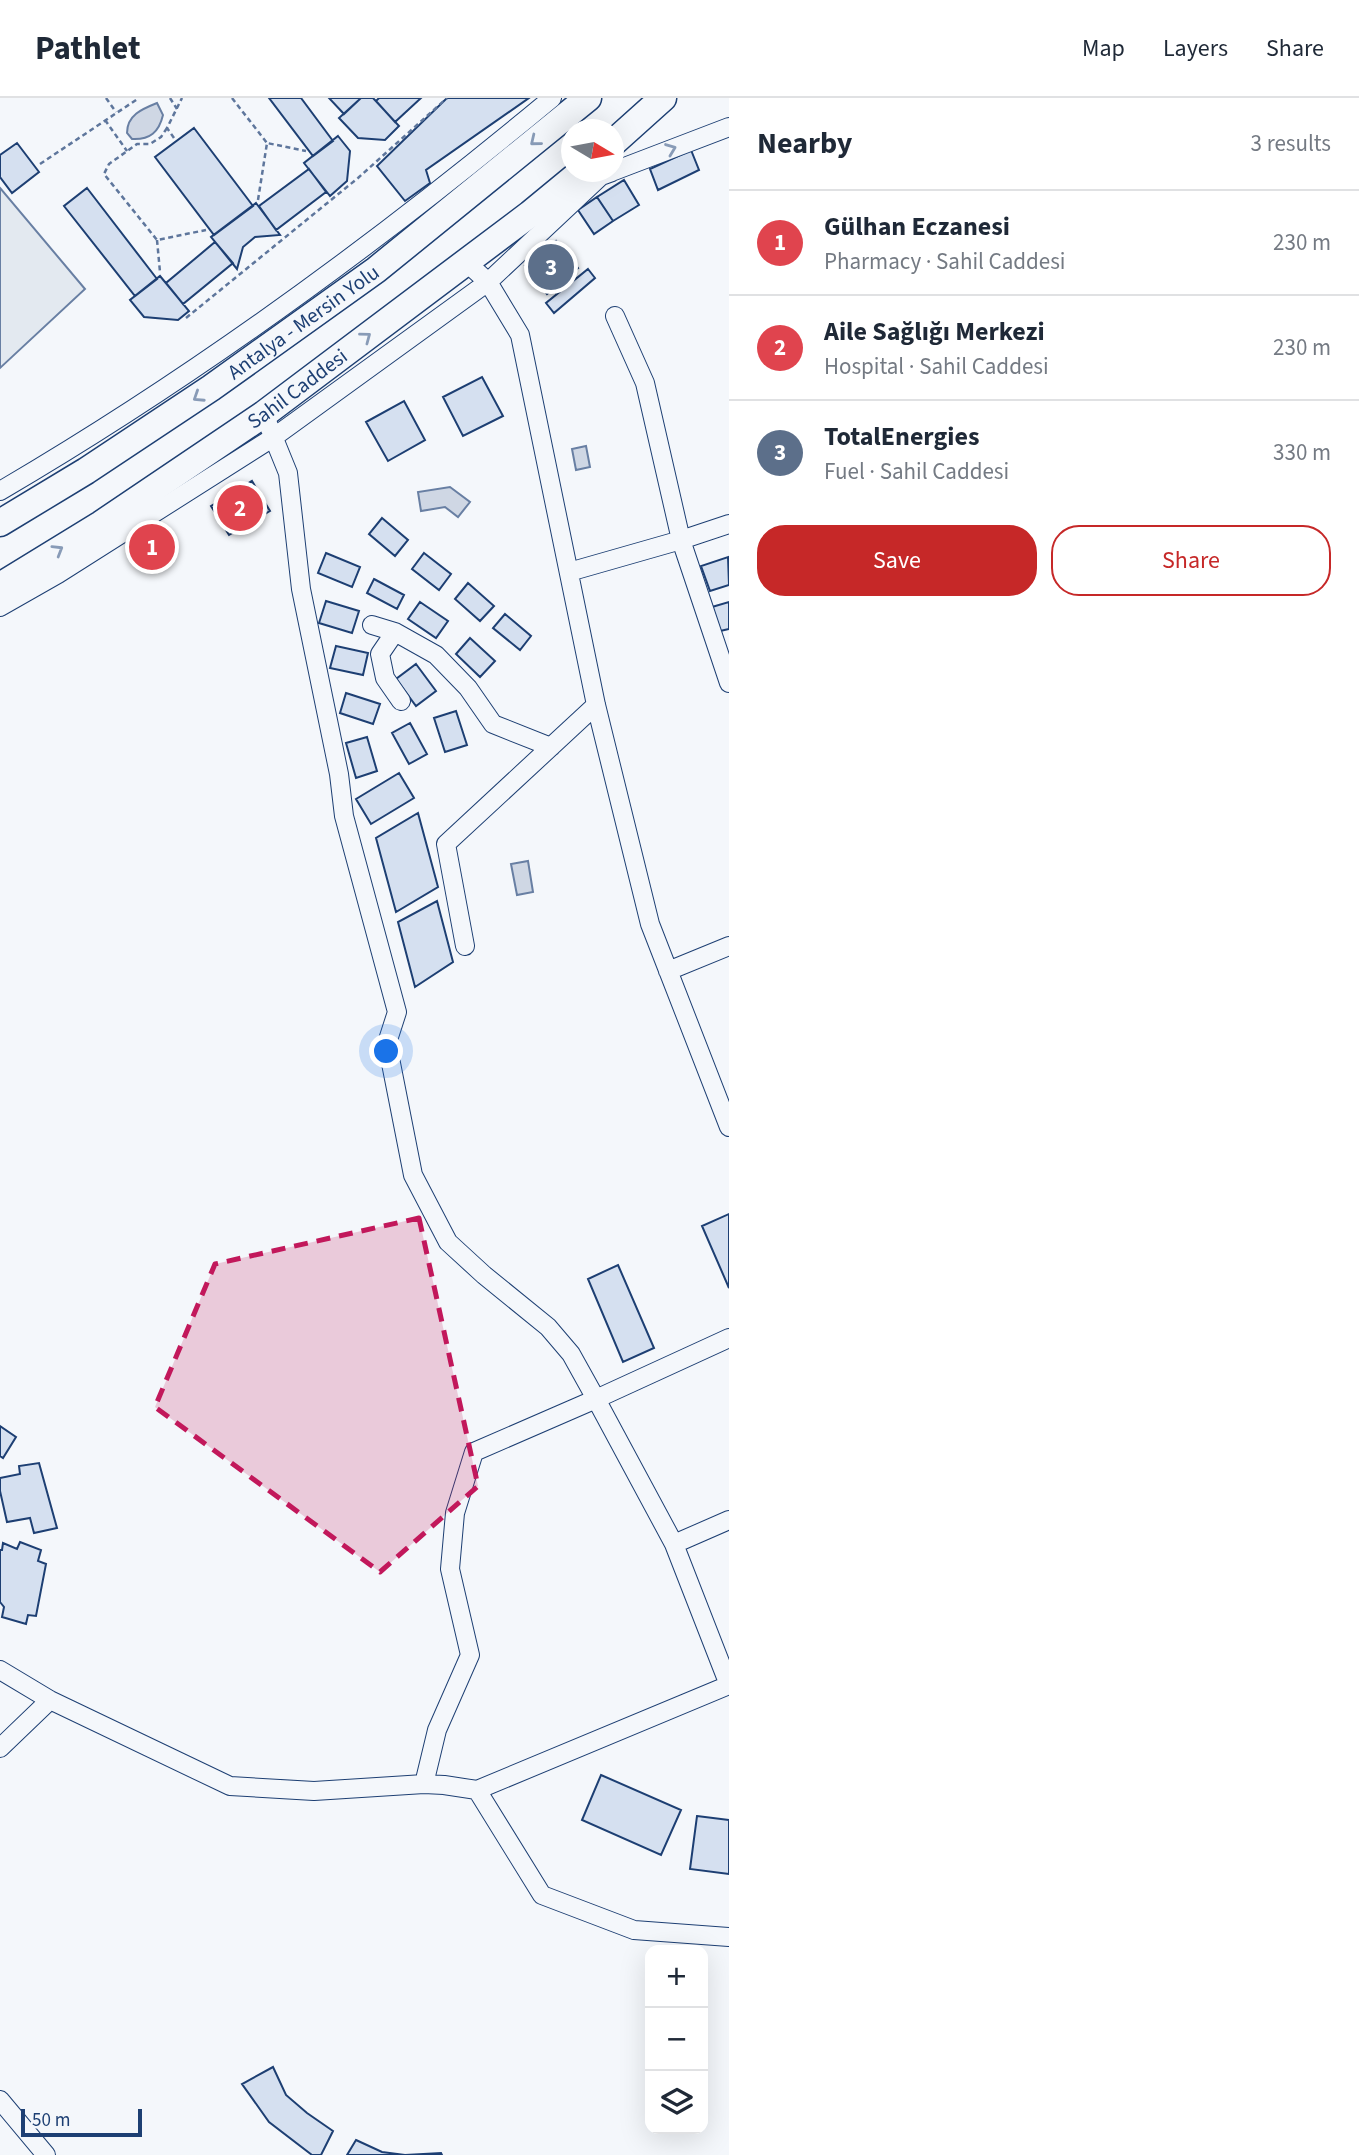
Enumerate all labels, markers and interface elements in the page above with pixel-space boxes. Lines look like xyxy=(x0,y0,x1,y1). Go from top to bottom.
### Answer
text: Pathlet xyxy=(35,25,141,72)
text: Map xyxy=(1082,31,1125,66)
text: Layers xyxy=(1163,31,1228,66)
text: Share xyxy=(1266,31,1324,66)
north arrow xyxy=(561,119,624,182)
text: Nearby xyxy=(757,122,852,165)
text: 3 results xyxy=(1251,127,1331,160)
one-way arrow xyxy=(531,133,543,146)
one-way arrow xyxy=(665,143,677,157)
text: Gülhan Eczanesi xyxy=(824,208,1010,245)
text: 1 xyxy=(774,226,786,259)
text: 230 m xyxy=(1273,226,1331,259)
pin: 3 xyxy=(528,241,574,293)
text: Pharmacy · Sahil Caddesi xyxy=(824,245,1066,278)
street label: Antalya - Mersin Yolu xyxy=(221,257,385,387)
text: Aile Sağlığı Merkezi xyxy=(824,313,1045,350)
text: 2 xyxy=(774,331,786,364)
text: 230 m xyxy=(1273,331,1331,364)
one-way arrow xyxy=(358,333,371,346)
street label: Sahil Caddesi xyxy=(241,341,354,436)
text: Hospital · Sahil Caddesi xyxy=(824,350,1049,383)
one-way arrow xyxy=(193,389,206,401)
text: TotalEnergies xyxy=(824,418,980,455)
text: 3 xyxy=(774,436,786,469)
text: 330 m xyxy=(1273,436,1331,469)
text: Fuel · Sahil Caddesi xyxy=(824,455,1009,488)
pin: 2 xyxy=(217,482,263,534)
pin: 1 xyxy=(129,521,175,573)
button: Save xyxy=(757,525,1037,596)
button: Share xyxy=(1051,525,1331,596)
one-way arrow xyxy=(51,546,64,559)
your location xyxy=(369,1034,403,1068)
map controls xyxy=(645,1945,708,2134)
button: + xyxy=(645,1945,708,2008)
button: − xyxy=(645,2008,708,2071)
button: layers xyxy=(645,2071,708,2134)
scale bar xyxy=(21,2106,142,2138)
text: 50 m xyxy=(32,2107,70,2134)

